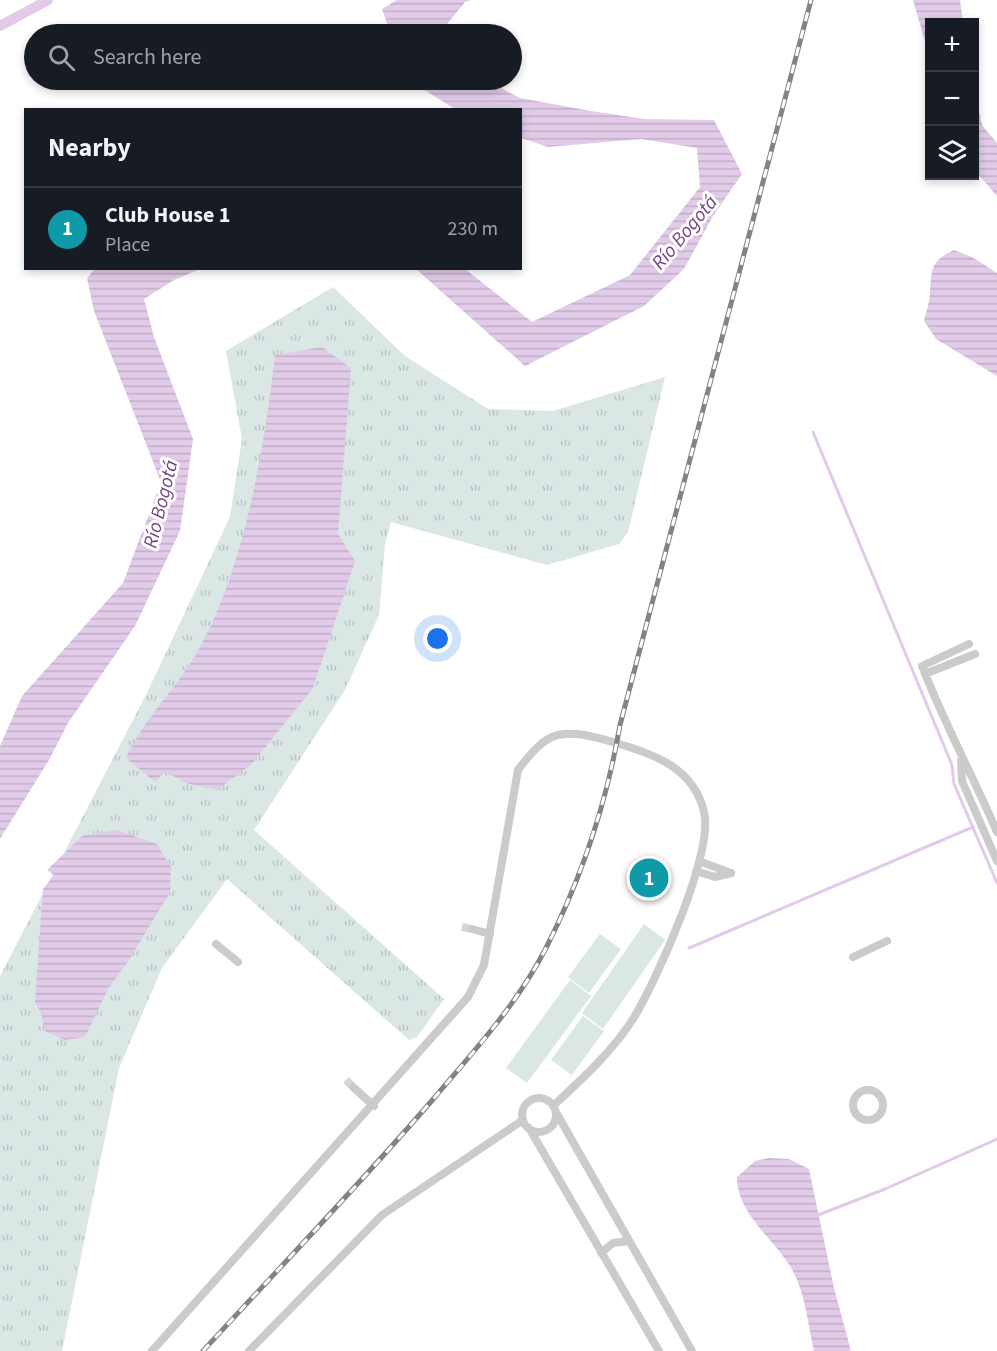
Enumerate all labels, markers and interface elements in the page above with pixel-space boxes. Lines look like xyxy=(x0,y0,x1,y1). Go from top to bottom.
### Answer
map controls xyxy=(925,18,979,180)
button: + xyxy=(925,18,979,72)
search box xyxy=(24,24,522,90)
icon: search xyxy=(45,41,78,74)
text: Search here xyxy=(93,41,201,73)
button: − xyxy=(925,72,979,126)
button: layers xyxy=(925,126,979,180)
text: Nearby xyxy=(48,129,131,166)
water label: Río Bogotá xyxy=(645,189,724,276)
text: Club House 1 xyxy=(105,199,230,231)
text: 1 xyxy=(62,215,73,243)
text: 230 m xyxy=(448,215,498,243)
text: Place xyxy=(105,231,150,259)
water label: Río Bogotá xyxy=(137,457,185,551)
your location xyxy=(423,624,452,653)
pin: 1 xyxy=(630,856,668,900)

